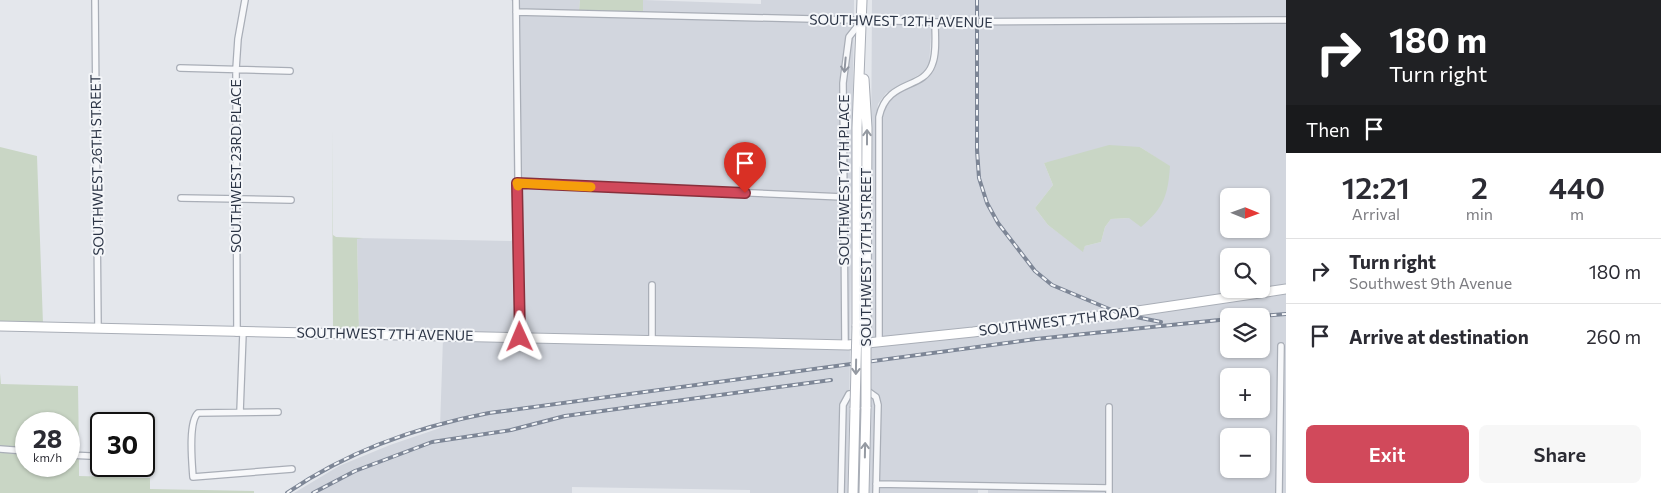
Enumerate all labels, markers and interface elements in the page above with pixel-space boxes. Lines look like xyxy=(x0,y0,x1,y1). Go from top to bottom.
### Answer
street label: SOUTHWEST 12TH AVENUE xyxy=(809,10,993,31)
text: 180 m xyxy=(1389,17,1487,60)
icon: right xyxy=(1306,20,1371,85)
one-way arrow xyxy=(840,57,850,73)
text: Turn right xyxy=(1389,60,1487,87)
street label: SOUTHWEST 26TH STREET xyxy=(86,74,107,256)
street label: SOUTHWEST 23RD PLACE xyxy=(227,79,244,253)
street label: SOUTHWEST 17TH PLACE xyxy=(835,94,852,266)
icon: arrive xyxy=(1360,115,1388,143)
text: Then xyxy=(1306,118,1350,141)
one-way arrow xyxy=(862,129,872,146)
pin xyxy=(724,142,766,193)
icon: arrive xyxy=(731,149,759,177)
street label: SOUTHWEST 17TH STREET xyxy=(857,167,874,347)
text: 12:21 xyxy=(1342,168,1410,205)
text: 2 xyxy=(1471,168,1488,205)
text: 440 xyxy=(1549,168,1605,205)
north arrow xyxy=(1220,188,1270,238)
map controls xyxy=(1220,188,1270,478)
text: Arrival xyxy=(1352,204,1400,223)
text: min xyxy=(1466,204,1493,223)
text: m xyxy=(1570,204,1584,223)
button: search xyxy=(1220,248,1270,298)
text: Turn right xyxy=(1349,250,1436,273)
icon: right xyxy=(1306,257,1334,285)
text: 180 m xyxy=(1589,260,1641,283)
text: Southwest 9th Avenue xyxy=(1349,273,1512,292)
street label: SOUTHWEST 7TH ROAD xyxy=(978,302,1140,339)
button: layers xyxy=(1220,308,1270,358)
position arrow xyxy=(493,310,545,362)
icon: arrive xyxy=(1306,322,1334,350)
street label: SOUTHWEST 7TH AVENUE xyxy=(296,323,474,344)
text: Arrive at destination xyxy=(1349,325,1529,348)
text: 260 m xyxy=(1586,325,1641,348)
one-way arrow xyxy=(851,359,861,375)
button: + xyxy=(1220,368,1270,418)
speed limit sign: 30 xyxy=(90,412,155,477)
text: 28 xyxy=(33,423,62,453)
button: Exit xyxy=(1306,425,1469,483)
button: Share xyxy=(1479,425,1641,483)
button: − xyxy=(1220,428,1270,478)
one-way arrow xyxy=(860,442,869,458)
text: km/h xyxy=(33,450,62,464)

